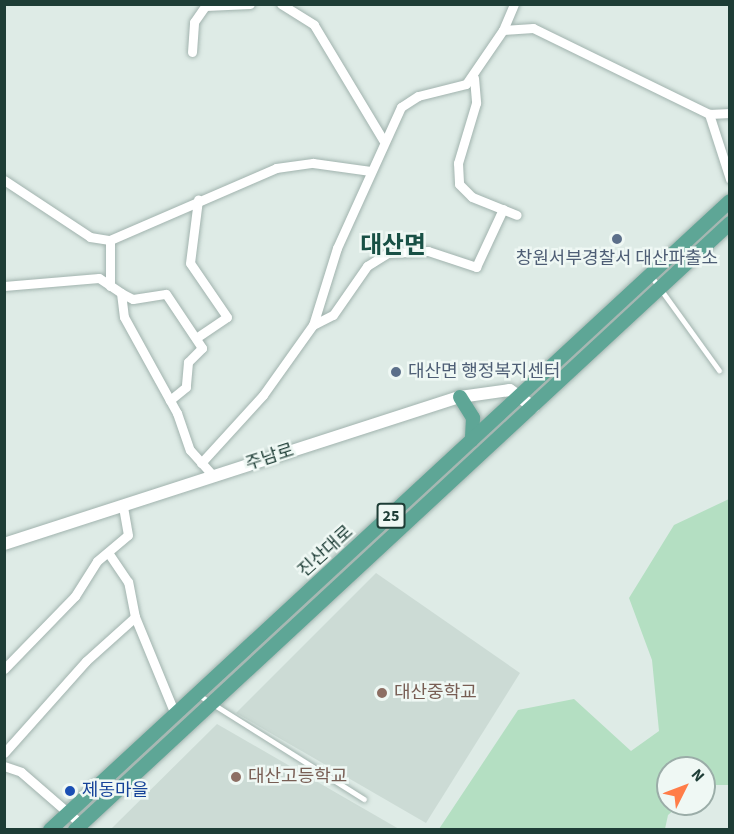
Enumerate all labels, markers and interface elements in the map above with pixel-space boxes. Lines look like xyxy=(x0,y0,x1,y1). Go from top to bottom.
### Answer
district label: 대산면 xyxy=(360,232,426,260)
marker: 창원서부경찰서 대산파출소 xyxy=(610,232,624,246)
place label: 창원서부경찰서 대산파출소 xyxy=(516,248,718,270)
place label: 대산면 행정복지센터 xyxy=(408,361,561,383)
marker: 대산면 행정복지센터 xyxy=(389,365,403,379)
street label: 주남로 xyxy=(243,440,297,476)
road number: 25 xyxy=(376,503,406,529)
street label: 진산대로 xyxy=(294,522,358,582)
place label: 대산중학교 xyxy=(394,682,477,704)
marker: 대산중학교 xyxy=(375,686,389,700)
north arrow xyxy=(656,756,716,816)
text: N xyxy=(686,764,710,787)
place label: 대산고등학교 xyxy=(248,766,347,788)
marker: 대산고등학교 xyxy=(229,770,243,784)
place label: 제동마을 xyxy=(82,780,148,802)
marker: 제동마을 xyxy=(63,784,77,798)

